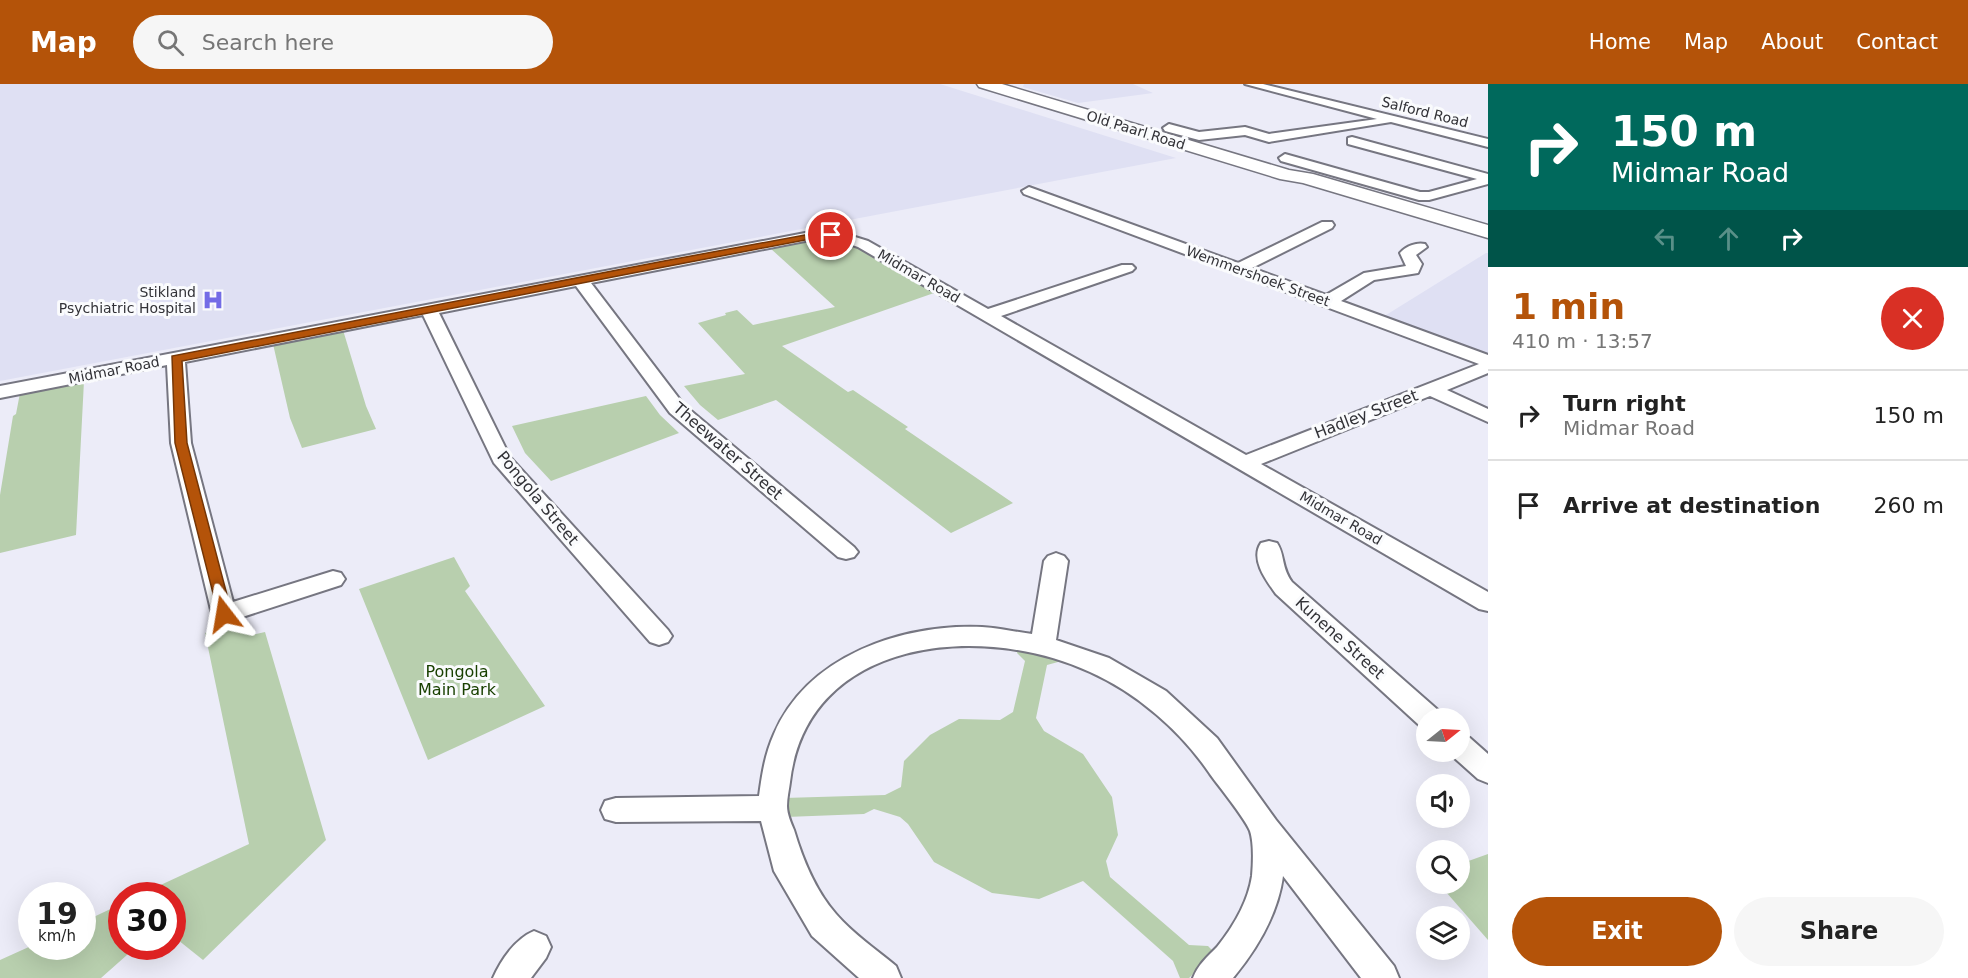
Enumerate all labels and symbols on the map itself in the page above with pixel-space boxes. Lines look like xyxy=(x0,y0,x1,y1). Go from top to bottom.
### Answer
street label: Salford Road xyxy=(1380,93,1470,131)
street label: Old Paarl Road xyxy=(1085,107,1187,153)
pin xyxy=(805,209,856,260)
street label: Wemmershoek Street xyxy=(1184,243,1332,310)
street label: Midmar Road xyxy=(875,246,963,306)
place label: Stikland Psychiatric Hospital xyxy=(59,284,196,316)
hospital icon: Stikland Psychiatric Hospital xyxy=(201,288,225,312)
street label: Midmar Road xyxy=(67,353,161,387)
street label: Hadley Street xyxy=(1312,386,1420,442)
street label: Theewater Street xyxy=(669,398,787,504)
street label: Pongola Street xyxy=(493,447,583,549)
street label: Midmar Road xyxy=(1297,488,1385,548)
position arrow xyxy=(192,582,256,646)
street label: Kunene Street xyxy=(1291,593,1389,683)
park label: Pongola Main Park xyxy=(418,662,497,699)
north arrow xyxy=(1416,708,1470,762)
speed limit sign: 30 xyxy=(108,882,186,960)

